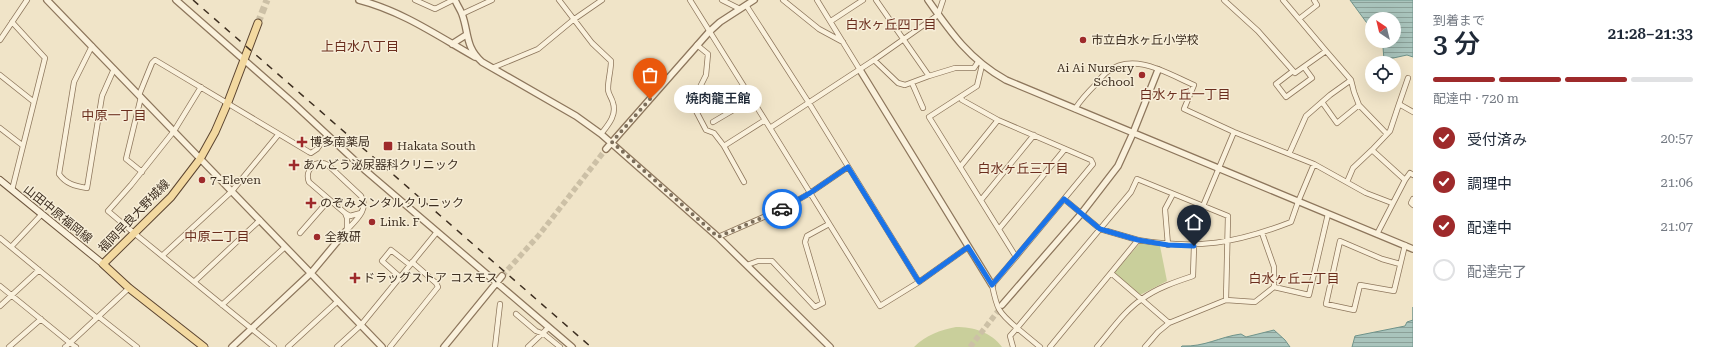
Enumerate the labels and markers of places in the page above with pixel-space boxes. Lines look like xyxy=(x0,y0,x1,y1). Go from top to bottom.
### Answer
place label: 市立白水ヶ丘小学校 xyxy=(1091,33,1199,47)
marker: 市立白水ヶ丘小学校 xyxy=(1078,35,1088,45)
pin xyxy=(633,58,667,99)
place label: Ai Ai Nursery School xyxy=(1057,61,1135,89)
marker: Ai Ai Nursery School xyxy=(1137,70,1147,80)
callout: 焼肉龍王館 xyxy=(674,85,762,113)
place label: 博多南薬局 xyxy=(310,135,370,149)
marker: 博多南薬局 xyxy=(297,137,307,147)
place label: Hakata South xyxy=(397,139,476,153)
marker: Hakata South xyxy=(382,140,394,152)
place label: あんどう泌尿器科クリニック xyxy=(303,158,459,172)
marker: あんどう泌尿器科クリニック xyxy=(288,159,300,171)
place label: 7-Eleven xyxy=(210,173,261,187)
marker: 7-Eleven xyxy=(197,175,207,185)
place label: のぞみメンタルクリニック xyxy=(320,196,464,210)
marker: のぞみメンタルクリニック xyxy=(305,197,317,209)
pin xyxy=(1177,205,1211,246)
place label: Link. F xyxy=(380,215,420,229)
marker: Link. F xyxy=(367,217,377,227)
place label: 全教研 xyxy=(325,230,361,244)
marker: 全教研 xyxy=(312,232,322,242)
place label: ドラッグストア コスモス xyxy=(363,271,498,285)
marker: ドラッグストア コスモス xyxy=(350,273,360,283)

